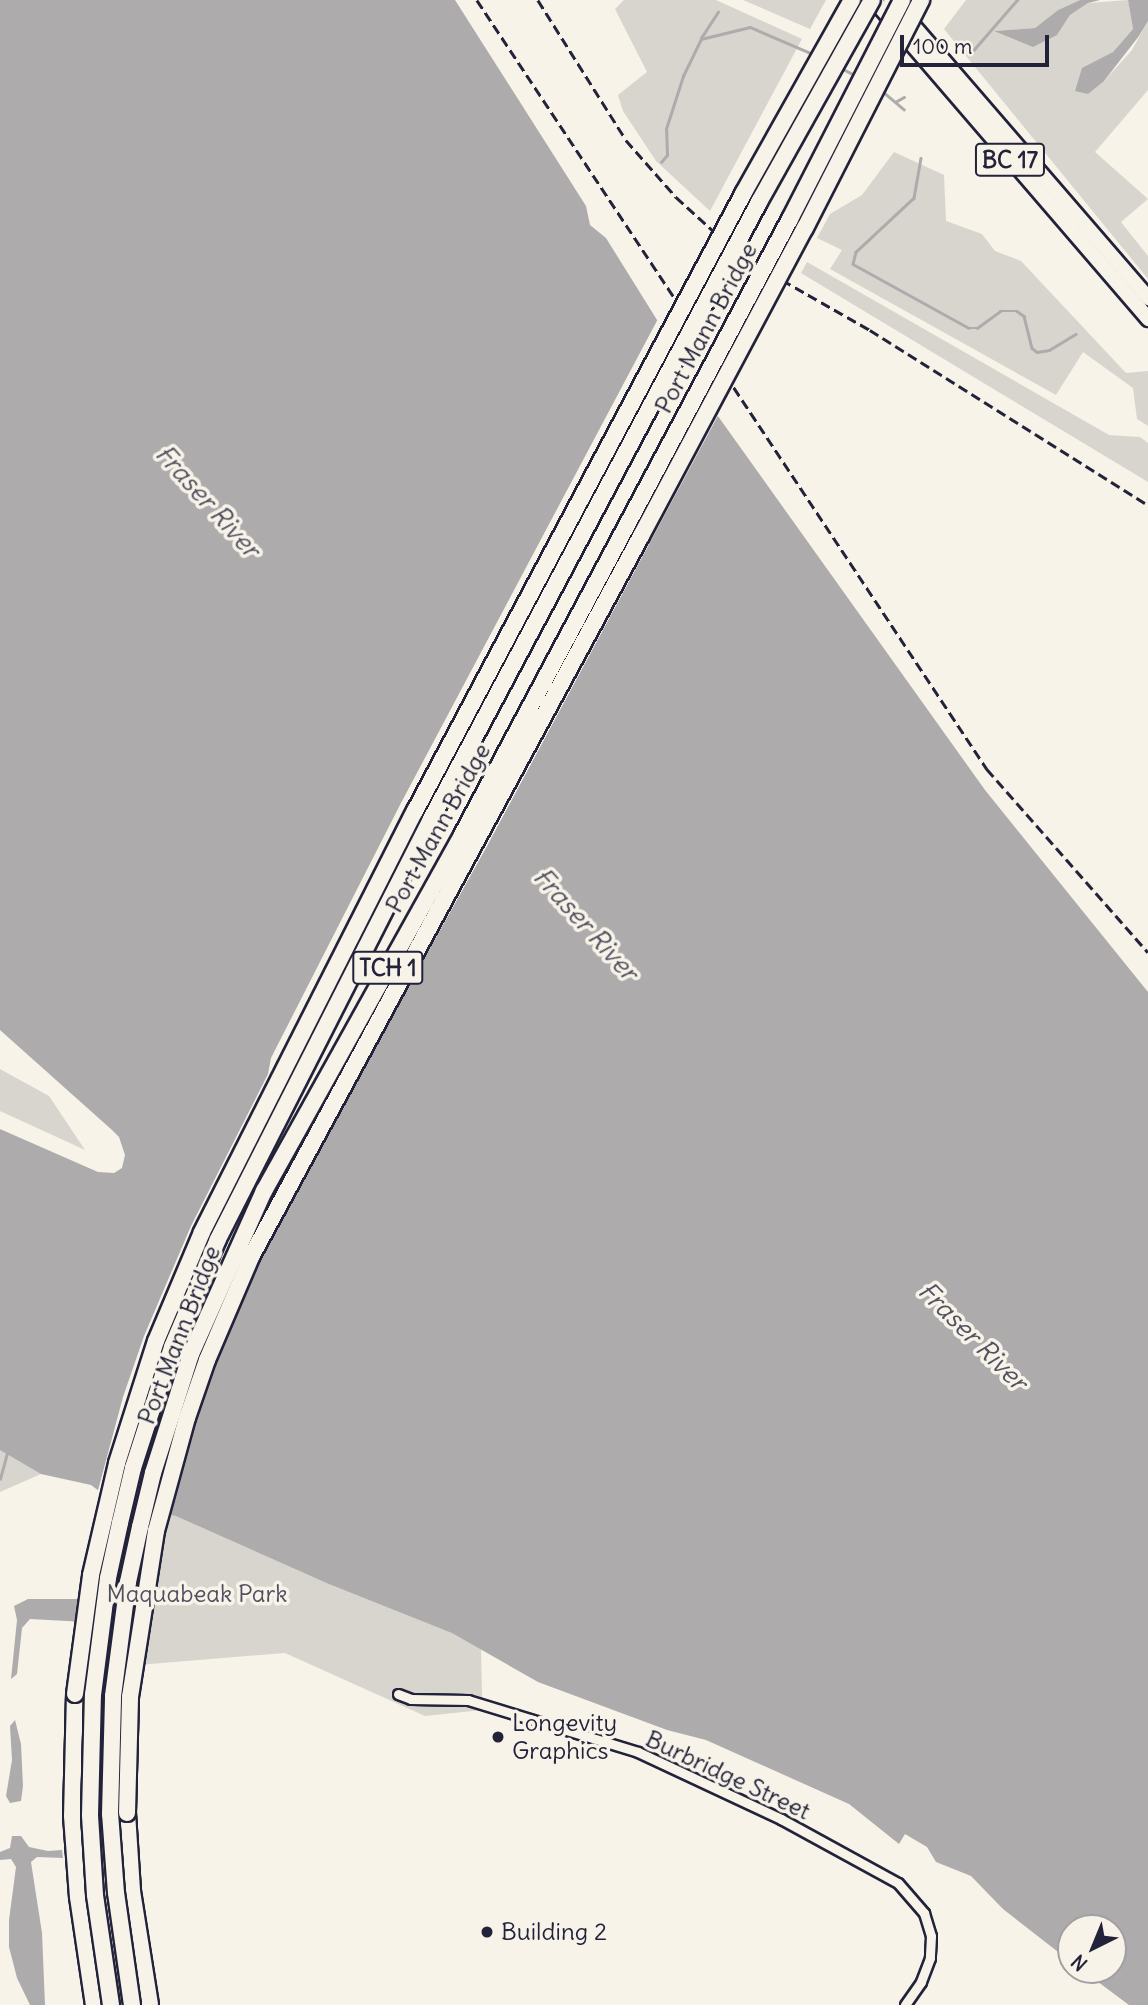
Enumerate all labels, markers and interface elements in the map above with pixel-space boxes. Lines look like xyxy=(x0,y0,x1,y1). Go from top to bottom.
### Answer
scale bar xyxy=(903,21,1052,65)
text: 100 m xyxy=(913,33,972,60)
road number: BC 17 xyxy=(973,140,1047,180)
street label: Port Mann Bridge xyxy=(649,238,763,418)
water label: Fraser River xyxy=(149,438,267,564)
street label: Port Mann Bridge xyxy=(380,738,496,918)
water label: Fraser River xyxy=(527,861,645,987)
road number: TCH 1 xyxy=(351,948,425,987)
street label: Port Mann Bridge xyxy=(132,1242,226,1428)
water label: Fraser River xyxy=(912,1275,1034,1397)
park label: Maquabeak Park xyxy=(106,1580,288,1608)
place label: Longevity Graphics xyxy=(512,1709,617,1765)
street label: Burbridge Street xyxy=(641,1724,815,1826)
marker: Longevity Graphics xyxy=(490,1729,506,1745)
north arrow xyxy=(1057,1914,1127,1984)
place label: Building 2 xyxy=(501,1918,607,1946)
marker: Building 2 xyxy=(479,1924,495,1940)
text: N xyxy=(1066,1950,1092,1976)

